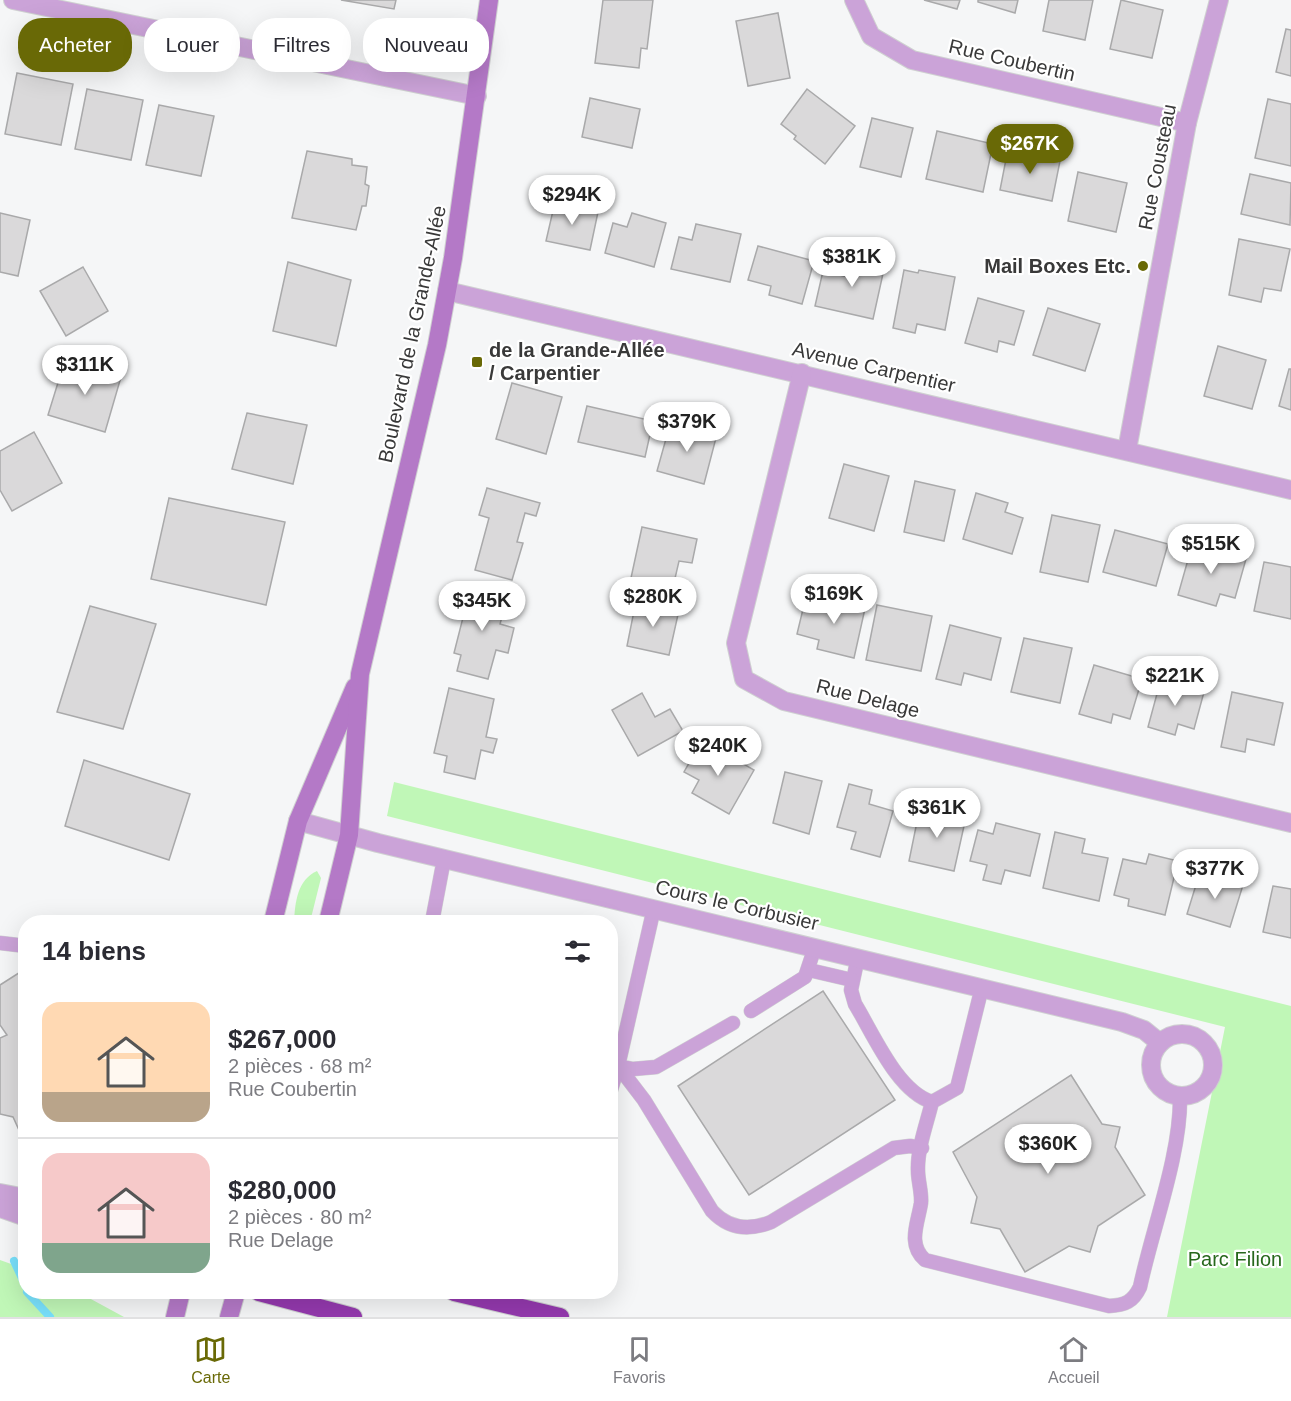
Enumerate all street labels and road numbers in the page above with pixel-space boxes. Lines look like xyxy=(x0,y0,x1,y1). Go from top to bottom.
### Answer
street label: Rue Coubertin xyxy=(947,35,1077,85)
street label: Rue Cousteau xyxy=(1134,102,1180,232)
street label: Boulevard de la Grande-Allée xyxy=(374,203,450,465)
street label: Avenue Carpentier xyxy=(790,338,958,397)
street label: Rue Delage xyxy=(814,675,922,721)
street label: Cours le Corbusier xyxy=(653,876,821,935)

